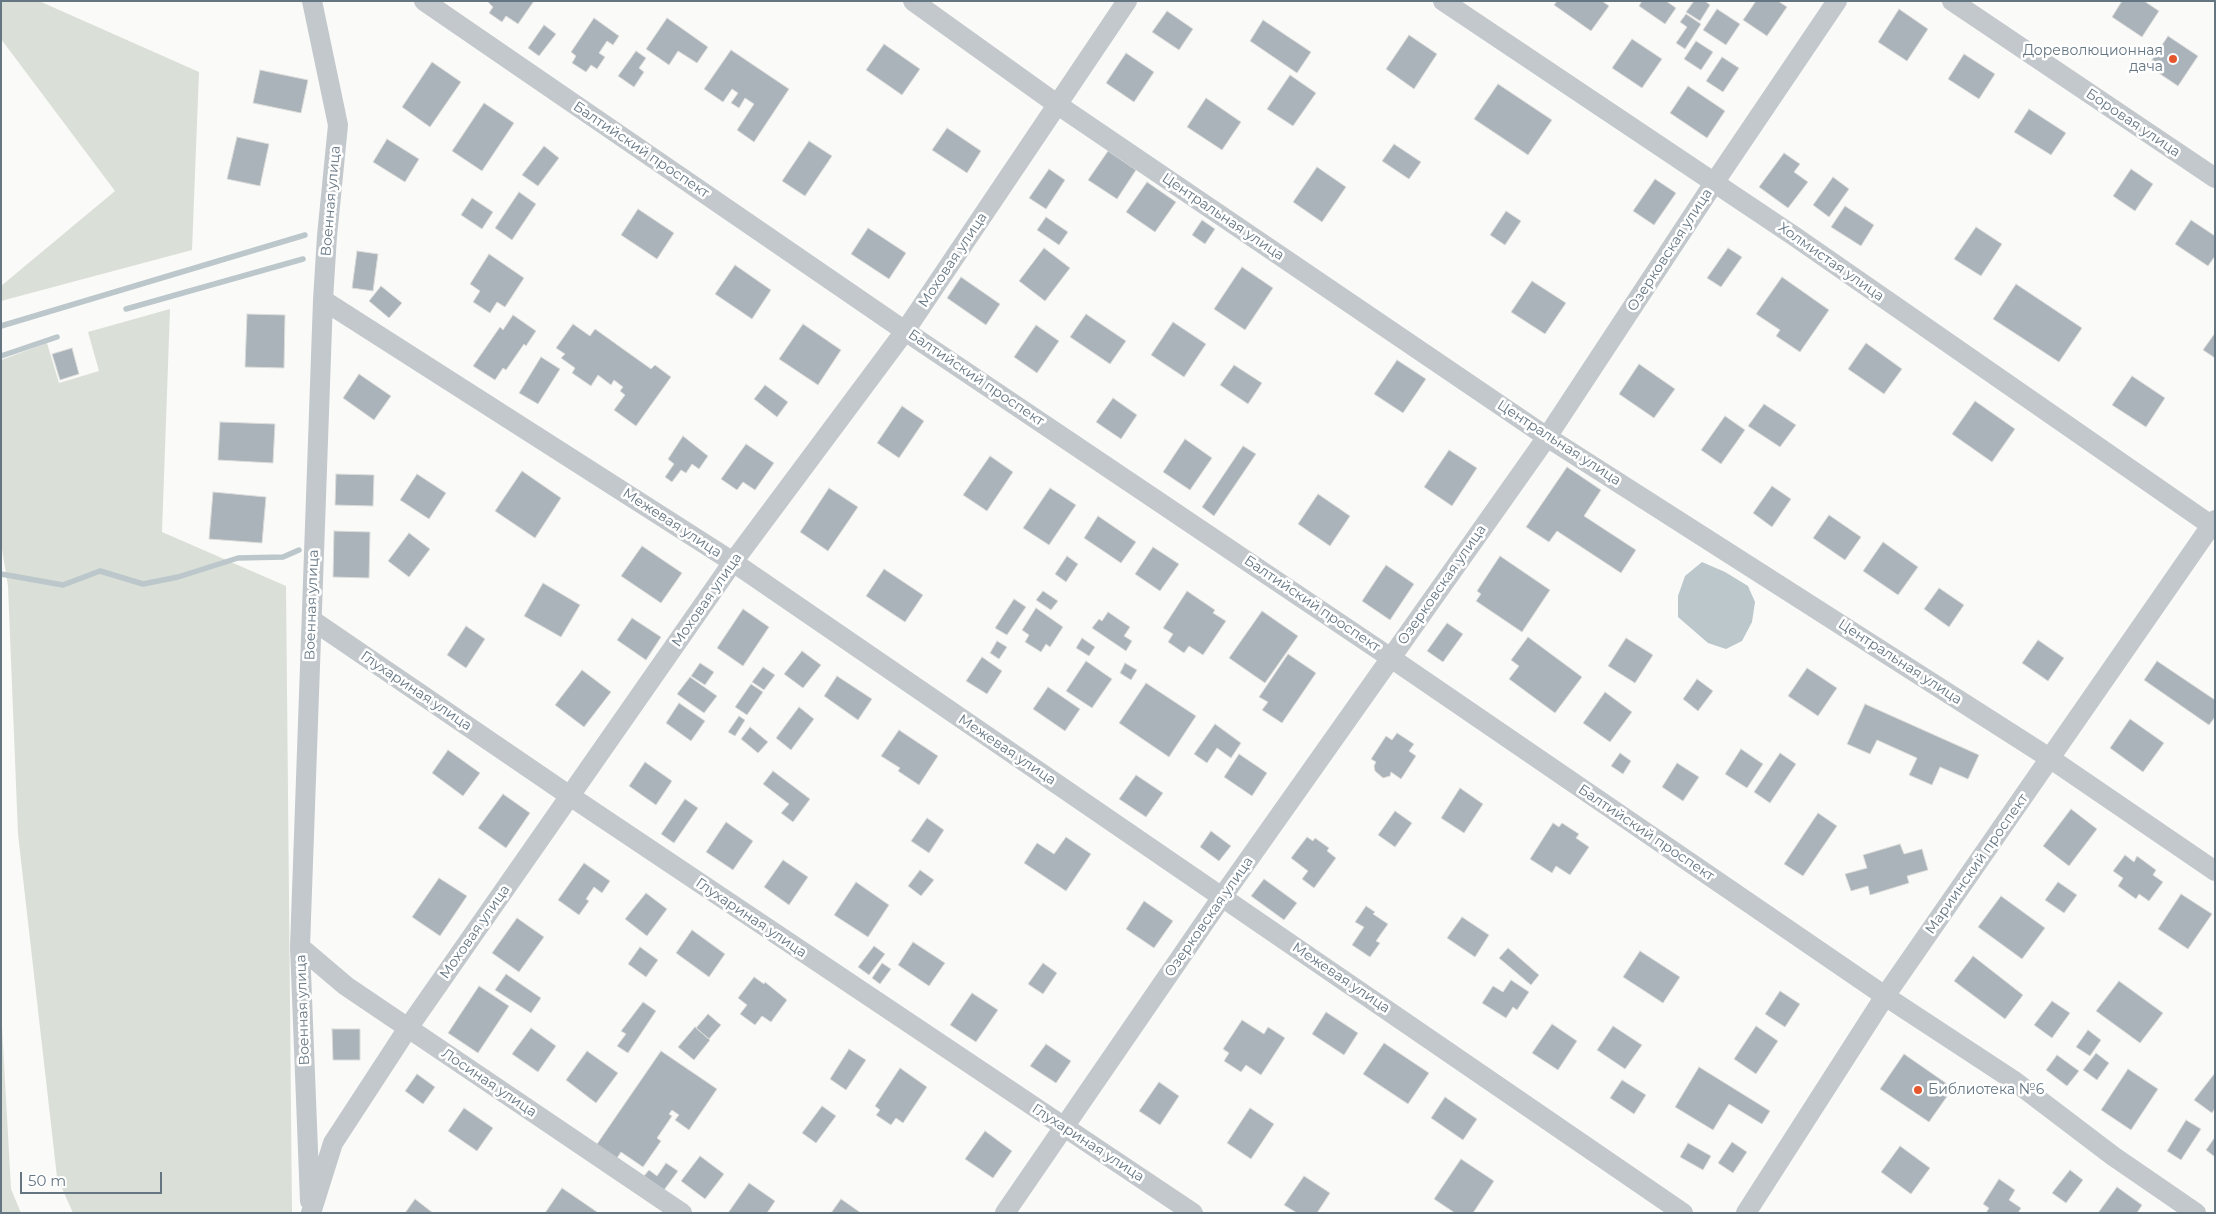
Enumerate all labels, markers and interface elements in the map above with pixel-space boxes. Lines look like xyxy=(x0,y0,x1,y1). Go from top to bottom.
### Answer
place label: Дореволюционная дача xyxy=(2023,43,2163,75)
marker: Дореволюционная дача xyxy=(2167,53,2179,65)
street label: Боровая улица xyxy=(2083,85,2183,161)
street label: Балтийский проспект xyxy=(570,98,712,202)
street label: Военная улица xyxy=(318,145,344,257)
street label: Центральная улица xyxy=(1159,170,1287,264)
street label: Озерковская улица xyxy=(1624,186,1716,314)
street label: Моховая улица xyxy=(915,209,991,311)
street label: Холмистая улица xyxy=(1775,219,1887,305)
street label: Балтийский проспект xyxy=(905,326,1047,430)
street label: Центральная улица xyxy=(1494,397,1624,489)
street label: Межевая улица xyxy=(619,485,725,561)
street label: Озерковская улица xyxy=(1394,522,1490,648)
street label: Военная улица xyxy=(302,549,322,661)
street label: Моховая улица xyxy=(668,550,746,650)
street label: Балтийский проспект xyxy=(1241,552,1383,656)
street label: Центральная улица xyxy=(1835,616,1965,708)
street label: Глухариная улица xyxy=(357,648,475,734)
street label: Межевая улица xyxy=(955,711,1059,789)
street label: Балтийский проспект xyxy=(1575,781,1717,885)
street label: Мариинский проспект xyxy=(1922,791,2032,937)
street label: Озерковская улица xyxy=(1161,854,1257,980)
street label: Глухариная улица xyxy=(692,875,810,961)
street label: Моховая улица xyxy=(436,882,514,982)
street label: Межевая улица xyxy=(1289,939,1393,1017)
street label: Военная улица xyxy=(293,954,313,1066)
street label: Лосиная улица xyxy=(438,1045,540,1121)
place label: Библиотека №6 xyxy=(1928,1082,2044,1098)
marker: Библиотека №6 xyxy=(1912,1084,1924,1096)
street label: Глухариная улица xyxy=(1029,1100,1147,1186)
scale bar xyxy=(22,1162,165,1194)
text: 50 m xyxy=(28,1171,66,1190)

